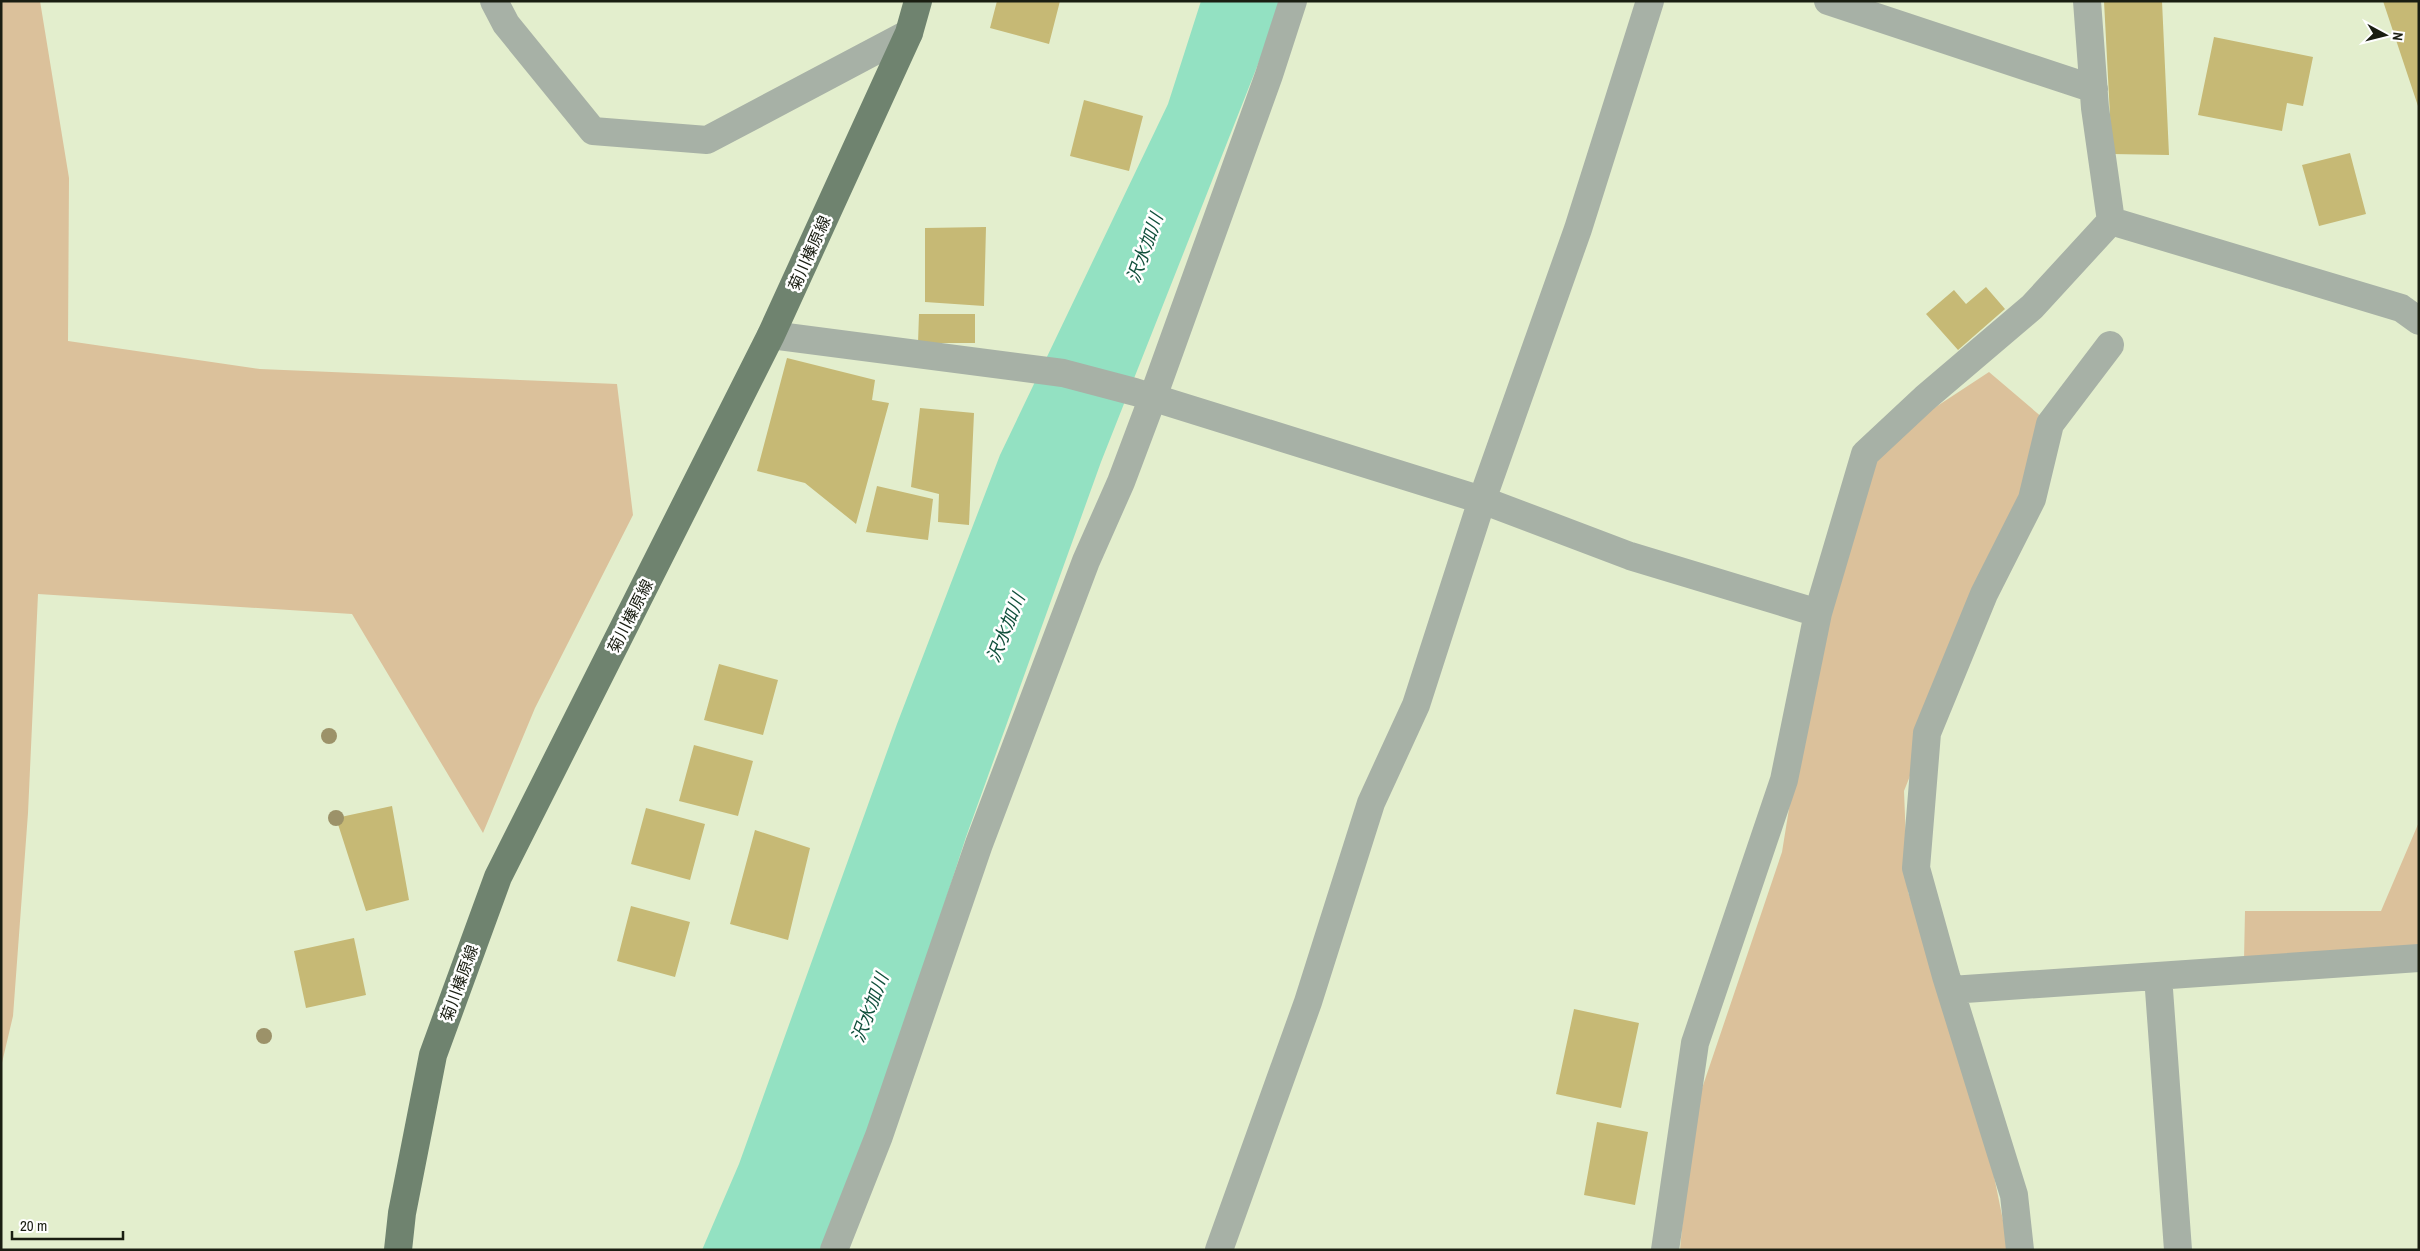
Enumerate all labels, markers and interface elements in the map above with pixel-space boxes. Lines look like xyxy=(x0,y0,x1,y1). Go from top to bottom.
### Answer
north arrow xyxy=(2360,10,2410,60)
text: N xyxy=(2388,31,2407,42)
water label: 沢水加川 xyxy=(1120,208,1169,286)
street label: 菊川榛原線 xyxy=(783,212,835,294)
street label: 菊川榛原線 xyxy=(602,575,658,657)
water label: 沢水加川 xyxy=(980,588,1031,666)
street label: 菊川榛原線 xyxy=(435,942,483,1024)
water label: 沢水加川 xyxy=(845,968,895,1046)
scale bar xyxy=(12,1208,124,1240)
text: 20 m xyxy=(20,1215,47,1236)

